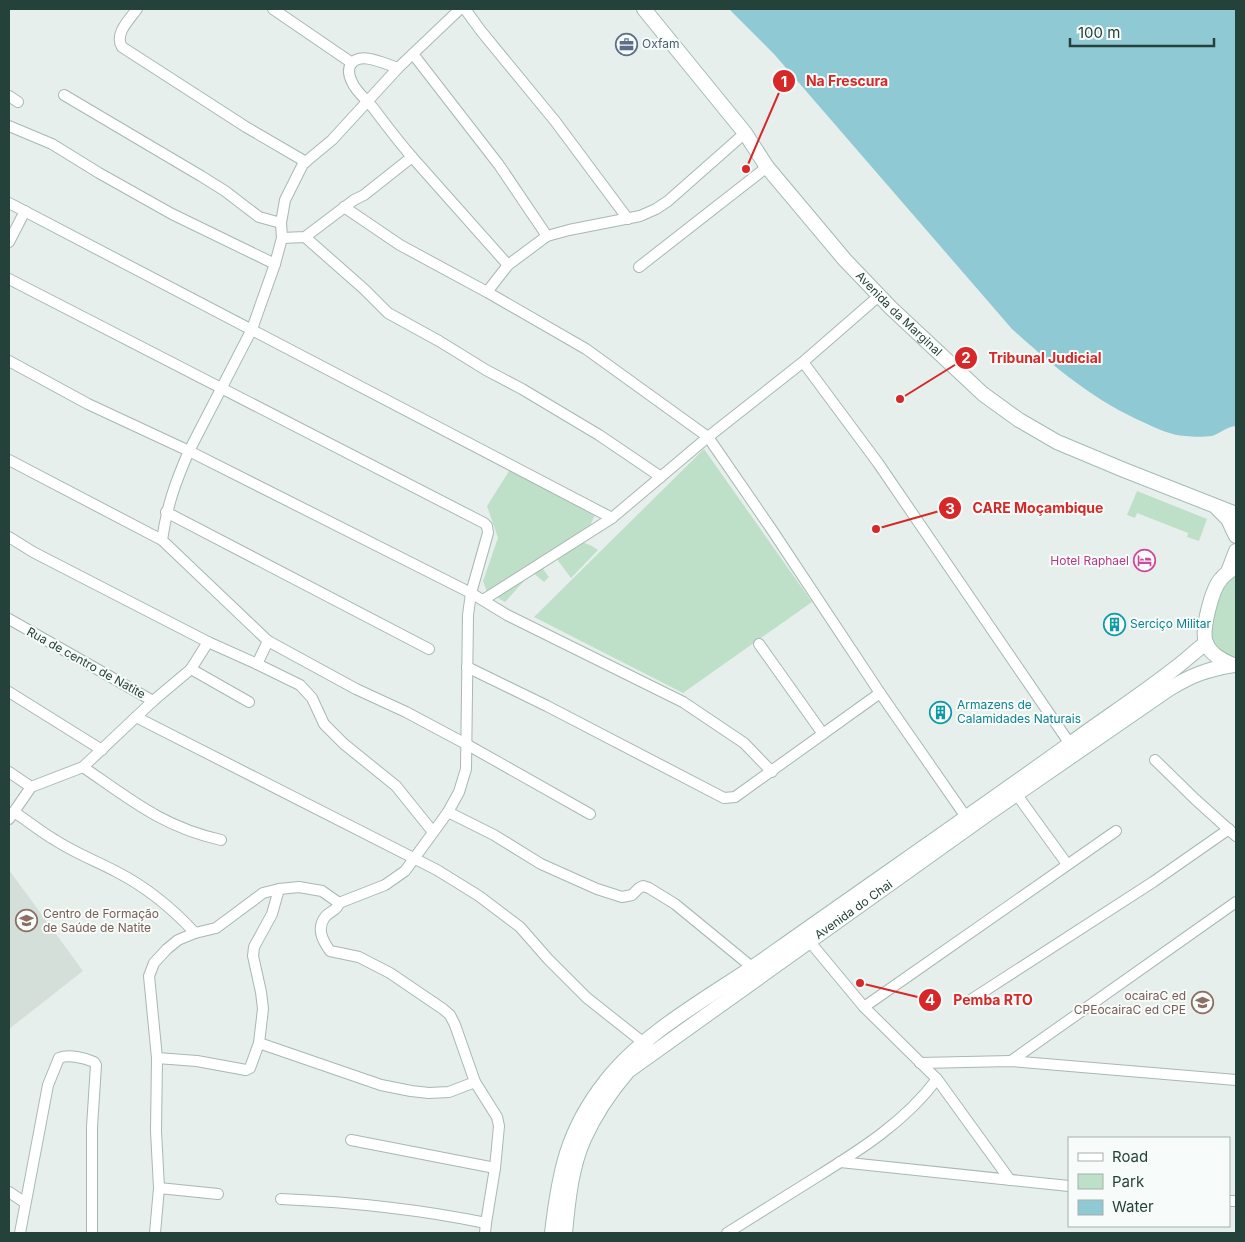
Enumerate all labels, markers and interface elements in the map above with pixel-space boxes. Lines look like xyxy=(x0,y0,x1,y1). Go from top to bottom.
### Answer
scale bar xyxy=(1070,15,1214,47)
text: 100 m xyxy=(1078,23,1120,42)
office icon: Oxfam xyxy=(614,32,638,56)
place label: Oxfam xyxy=(642,36,679,51)
callout: Na Frescura xyxy=(771,67,898,96)
text: 1 xyxy=(781,72,787,91)
text: Na Frescura xyxy=(806,72,888,89)
street label: Avenida da Marginal xyxy=(853,268,946,359)
callout: Tribunal Judicial xyxy=(953,344,1111,373)
text: 2 xyxy=(961,348,971,367)
text: Tribunal Judicial xyxy=(988,349,1102,366)
callout: CARE Moçambique xyxy=(938,494,1113,523)
text: 3 xyxy=(945,499,955,518)
text: CARE Moçambique xyxy=(973,499,1103,516)
hotel icon: Hotel Raphael xyxy=(1133,549,1157,573)
place label: Hotel Raphael xyxy=(1050,553,1129,568)
building icon: Serciço Militar xyxy=(1102,612,1126,636)
place label: Serciço Militar xyxy=(1130,616,1211,631)
street label: Rua de centro de Natite xyxy=(24,624,148,701)
place label: Armazens de Calamidades Naturais xyxy=(957,697,1081,726)
building icon: Armazens de Calamidades Naturais xyxy=(929,700,953,724)
street label: Avenida do Chai xyxy=(812,876,895,942)
place label: Centro de Formação de Saúde de Natite xyxy=(43,906,159,935)
school or university icon: Centro de Formação de Saúde de Natite xyxy=(15,909,39,933)
callout: Pemba RTO xyxy=(918,986,1042,1015)
place label: ocairaC ed CPEocairaC ed CPE xyxy=(1074,988,1186,1017)
text: 4 xyxy=(925,990,935,1009)
text: Pemba RTO xyxy=(953,991,1033,1008)
school or university icon: ocairaC ed CPEocairaC ed CPE xyxy=(1190,991,1214,1015)
legend xyxy=(1068,1137,1230,1227)
text: Road xyxy=(1112,1147,1148,1166)
text: Park xyxy=(1112,1172,1145,1191)
text: Water xyxy=(1112,1197,1154,1216)

